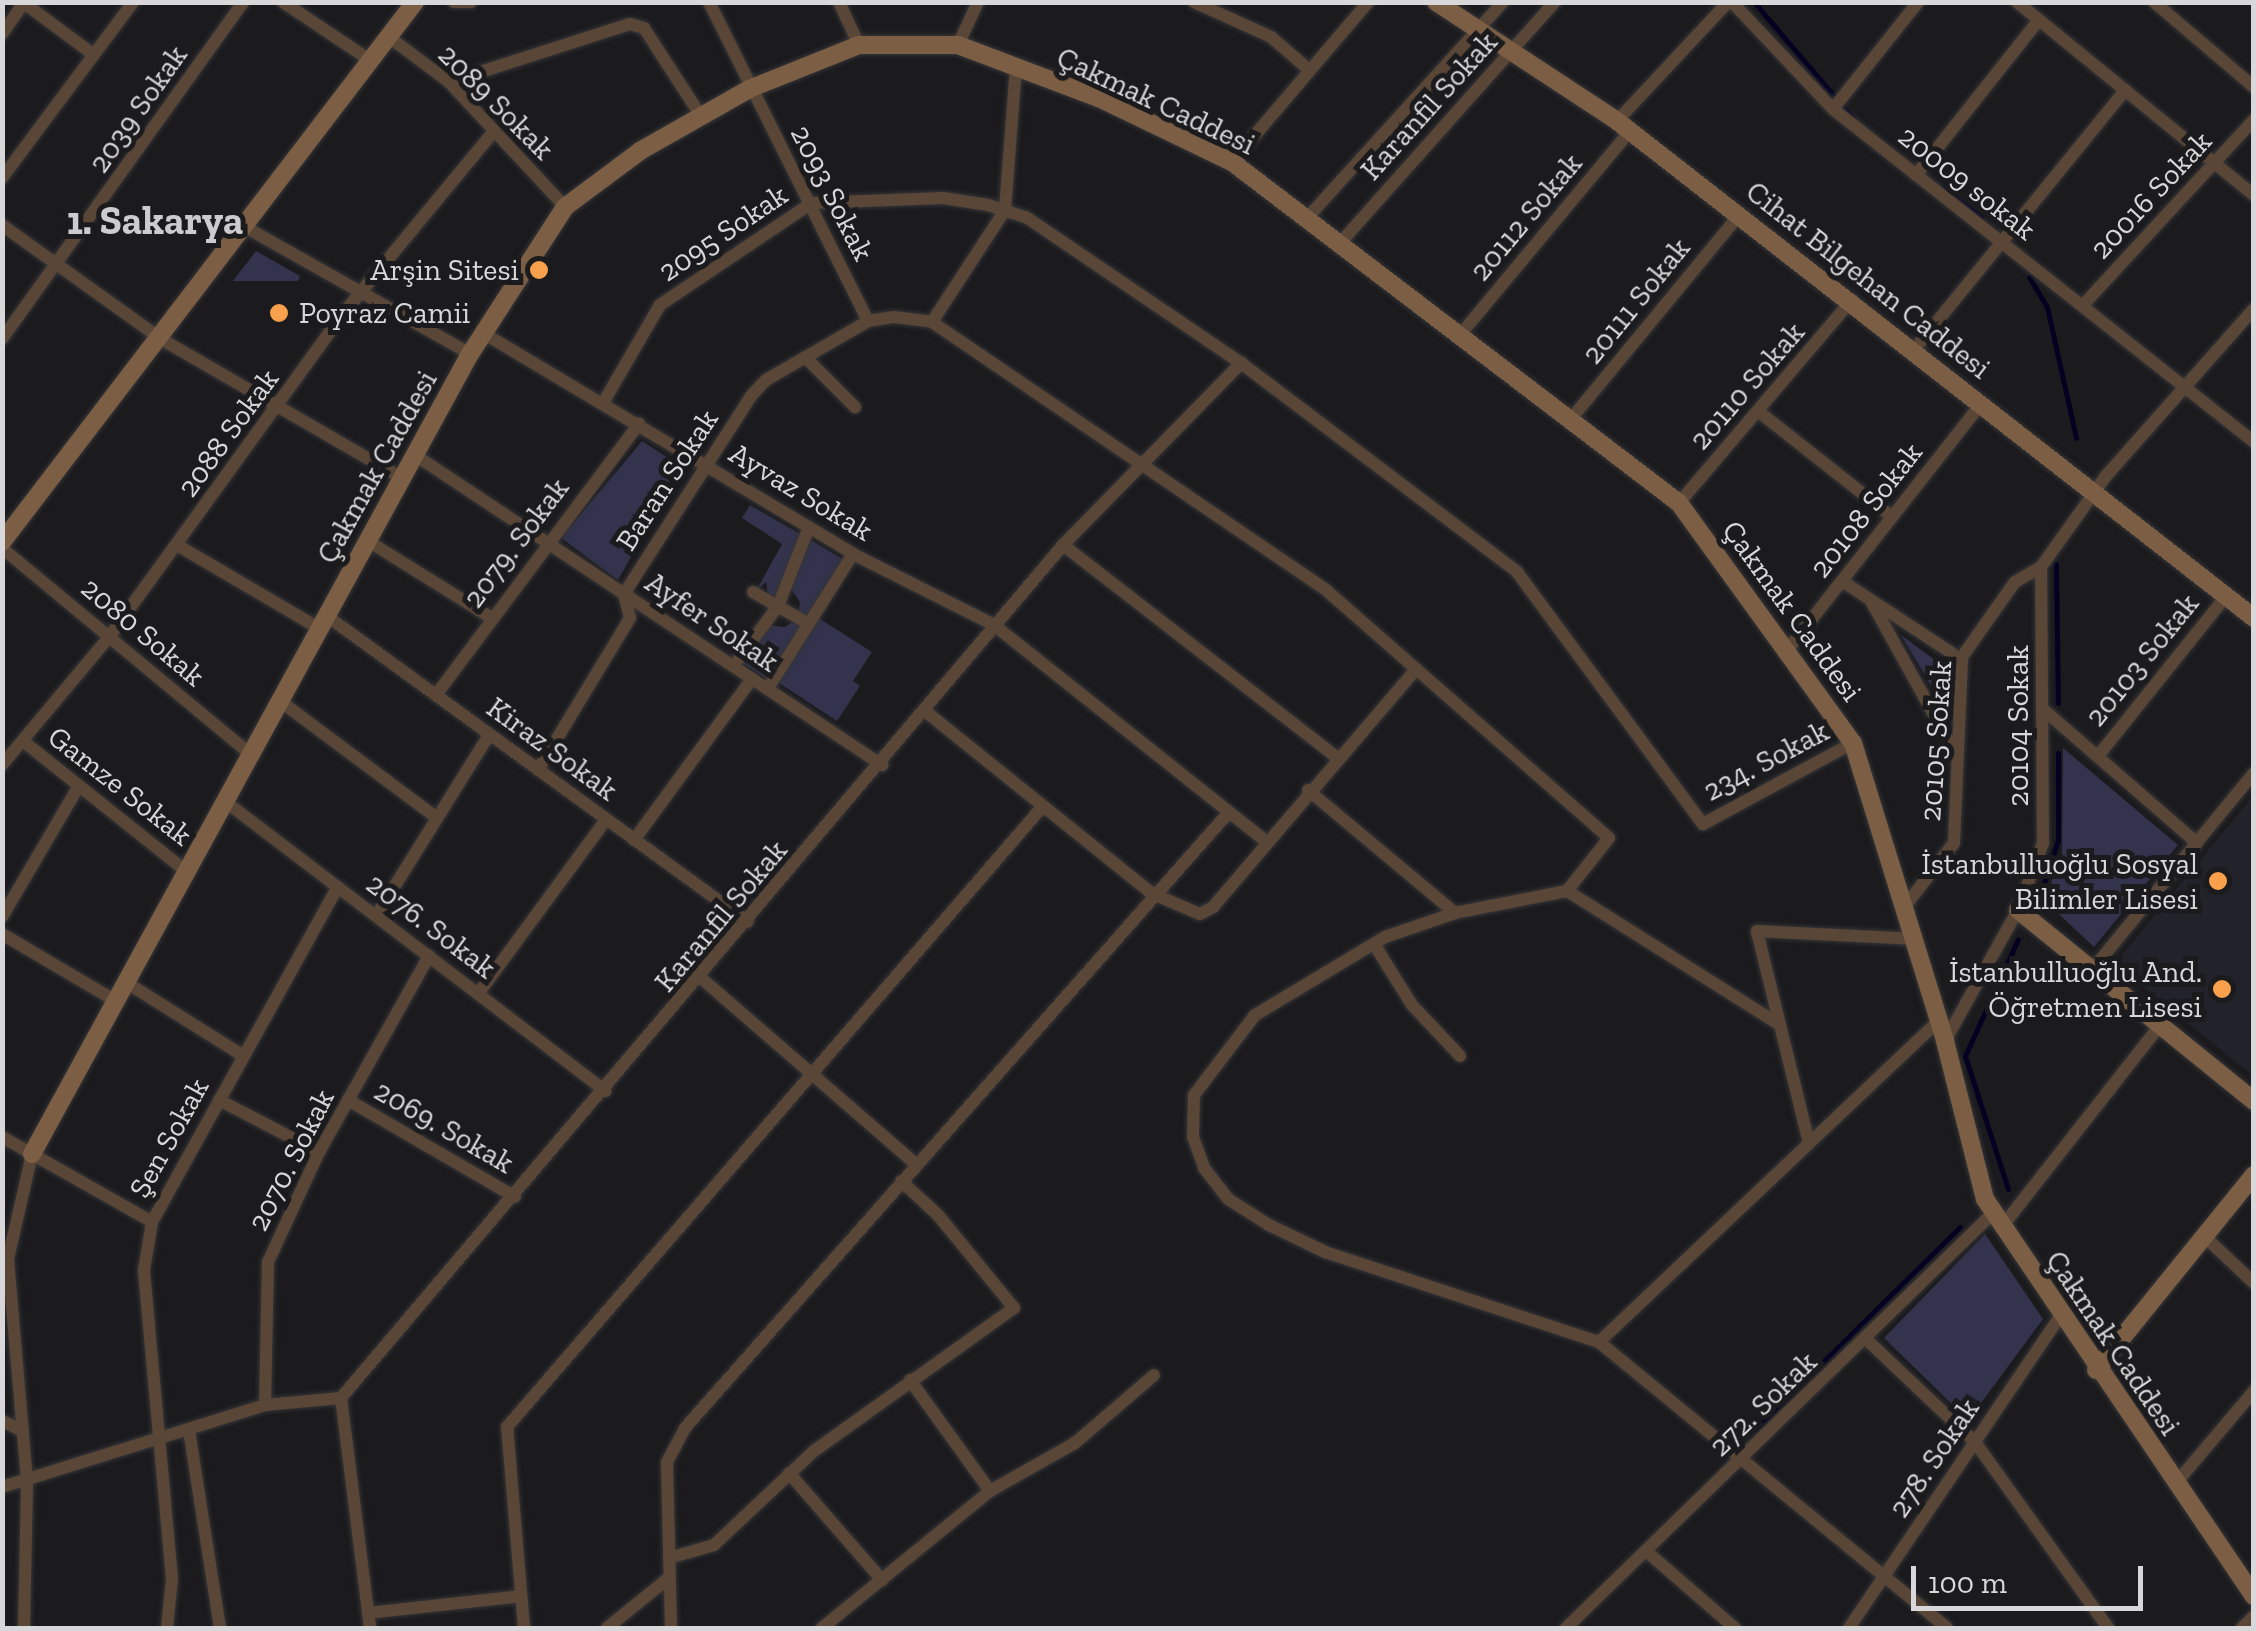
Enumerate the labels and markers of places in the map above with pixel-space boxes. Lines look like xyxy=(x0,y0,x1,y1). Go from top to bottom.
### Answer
place label: Arşin Sitesi xyxy=(370,252,519,288)
marker: Arşin Sitesi xyxy=(528,259,550,281)
place label: Poyraz Camii xyxy=(299,295,470,331)
marker: Poyraz Camii xyxy=(268,302,290,324)
place label: İstanbulluoğlu Sosyal Bilimler Lisesi xyxy=(1921,846,2198,916)
marker: İstanbulluoğlu Sosyal Bilimler Lisesi xyxy=(2207,870,2229,892)
place label: İstanbulluoğlu And. Öğretmen Lisesi xyxy=(1948,954,2202,1024)
marker: İstanbulluoğlu And. Öğretmen Lisesi xyxy=(2211,978,2233,1000)

